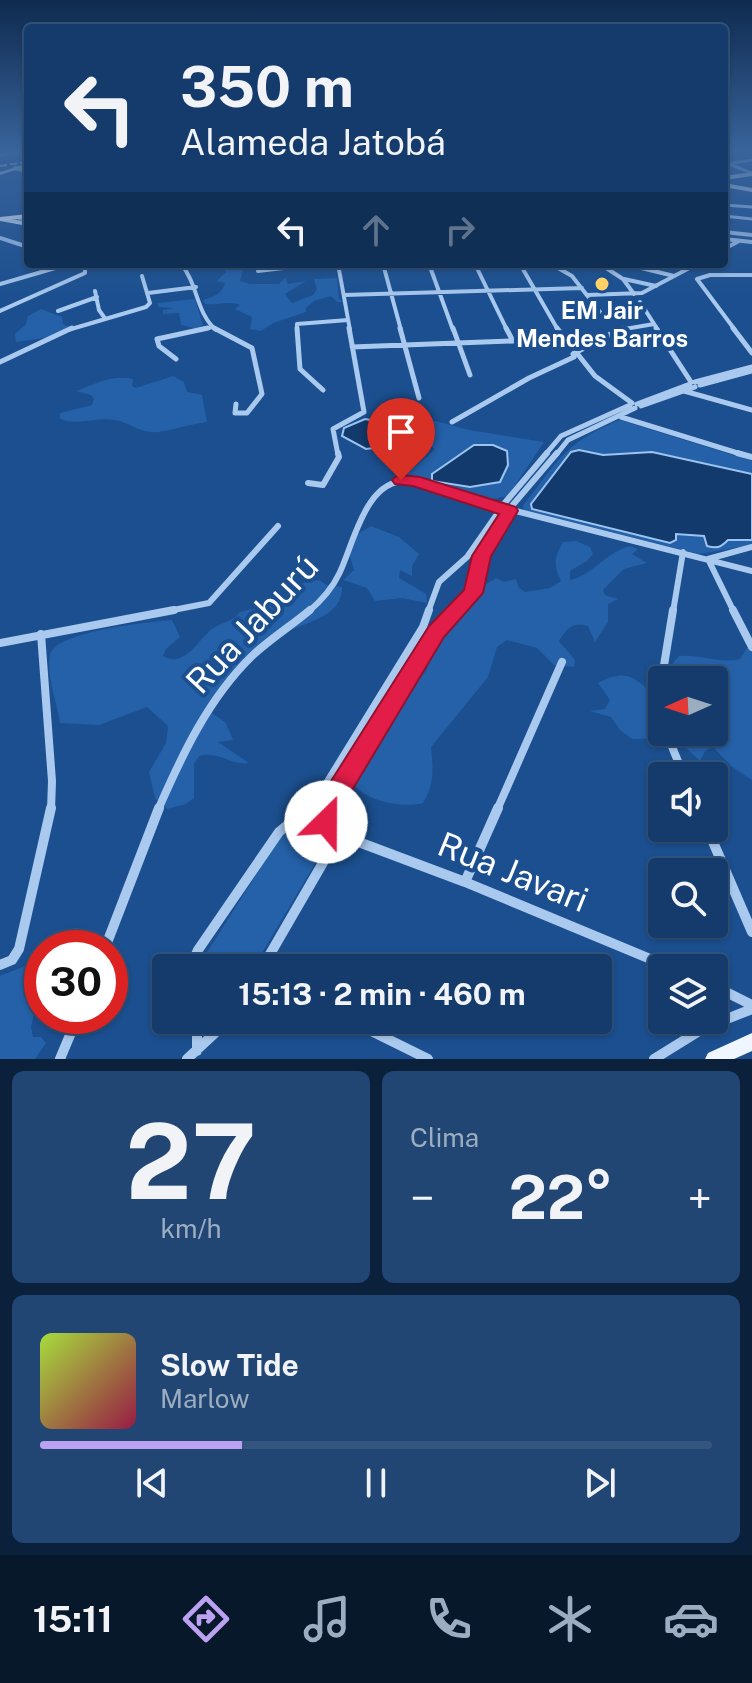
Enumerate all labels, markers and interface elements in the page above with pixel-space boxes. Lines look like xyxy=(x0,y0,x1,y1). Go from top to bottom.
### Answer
text: 350 m xyxy=(180,54,354,120)
icon: left xyxy=(48,56,152,160)
text: Alameda Jatobá xyxy=(180,121,446,163)
icon: left xyxy=(270,208,314,252)
icon: ahead xyxy=(354,208,398,252)
icon: right xyxy=(438,208,482,252)
marker: EM Jair Mendes Barros xyxy=(593,275,611,293)
place label: EM Jair Mendes Barros xyxy=(516,296,688,352)
pin xyxy=(367,398,435,480)
icon: arrive xyxy=(379,410,423,454)
street label: Rua Jaburú xyxy=(178,546,326,702)
north arrow xyxy=(648,666,728,746)
map controls xyxy=(648,666,728,1034)
button: sound xyxy=(648,762,728,842)
position arrow xyxy=(284,780,368,864)
street label: Rua Javari xyxy=(432,824,594,920)
button: search xyxy=(648,858,728,938)
speed limit sign: 30 xyxy=(24,930,128,1034)
button: layers xyxy=(648,954,728,1034)
text: 15:13 · 2 min · 460 m xyxy=(238,976,526,1012)
text: 27 xyxy=(125,1100,257,1222)
text: Clima xyxy=(410,1122,479,1153)
text: 22° xyxy=(509,1162,613,1233)
text: − xyxy=(410,1172,434,1224)
text: + xyxy=(688,1172,712,1224)
text: km/h xyxy=(160,1213,222,1244)
text: Slow Tide xyxy=(160,1347,299,1383)
text: Marlow xyxy=(160,1383,250,1414)
icon: previous xyxy=(130,1461,174,1505)
icon: pause xyxy=(354,1461,398,1505)
icon: next xyxy=(578,1461,622,1505)
icon: directions xyxy=(178,1591,234,1647)
icon: music xyxy=(299,1591,355,1647)
icon: phone xyxy=(421,1591,477,1647)
icon: climate xyxy=(542,1591,598,1647)
icon: car xyxy=(663,1591,719,1647)
text: 15:11 xyxy=(33,1598,113,1640)

